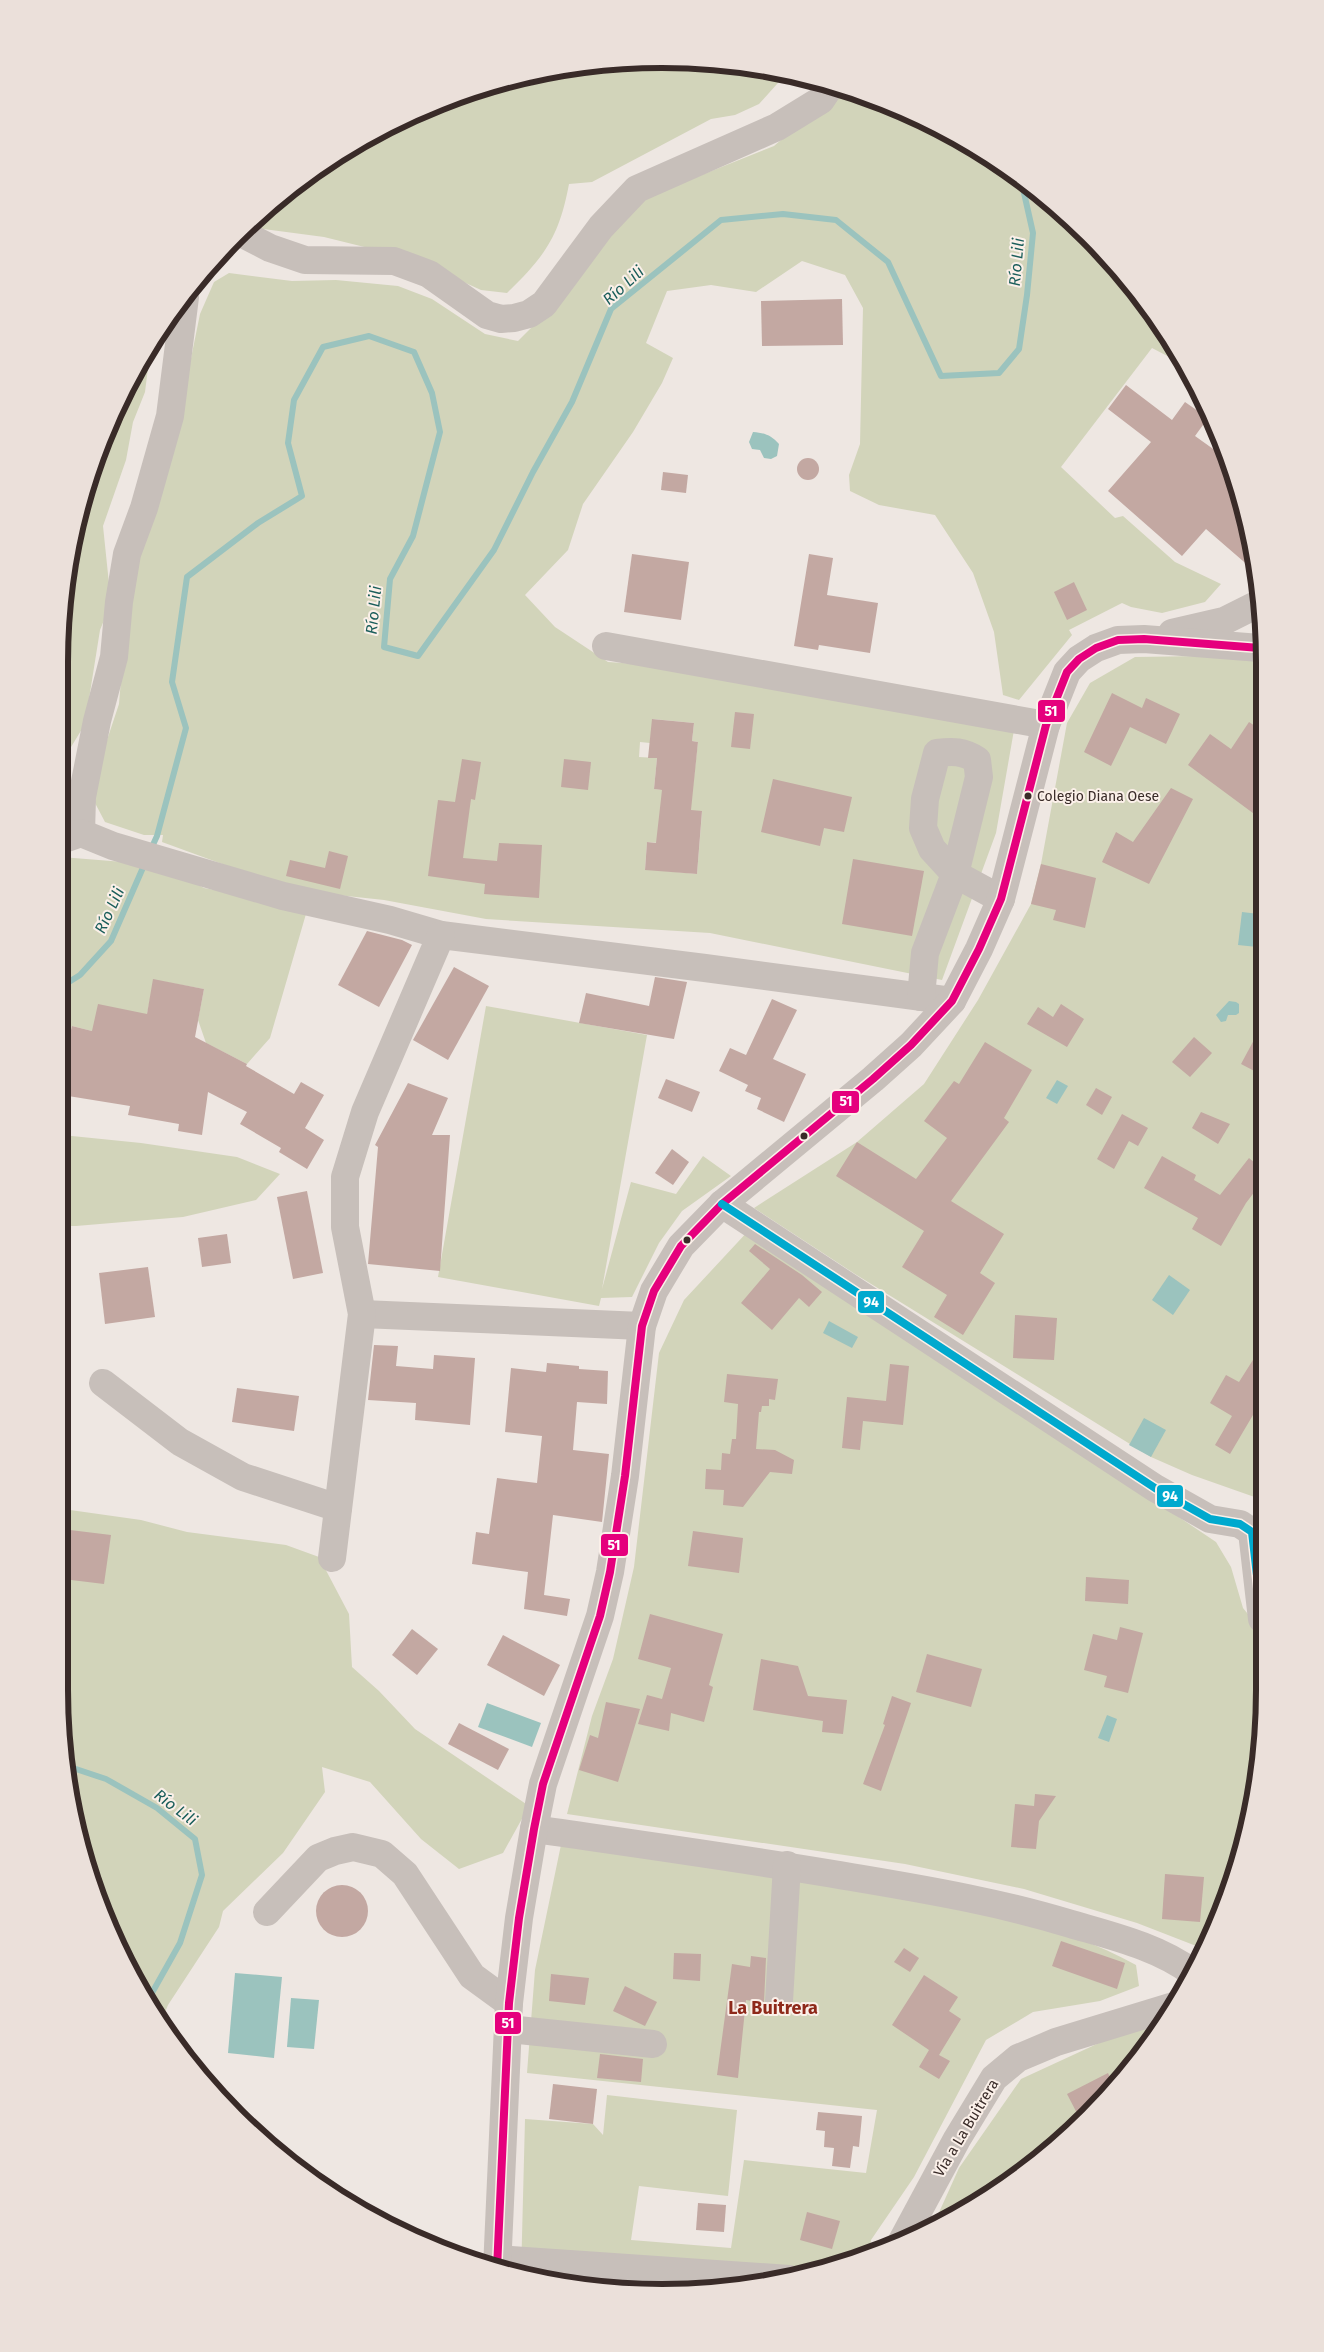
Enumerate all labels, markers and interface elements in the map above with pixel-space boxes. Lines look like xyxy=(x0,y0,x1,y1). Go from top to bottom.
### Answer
water label: Río Lili xyxy=(1005,236,1028,287)
water label: Río Lili xyxy=(599,262,648,309)
water label: Río Lili xyxy=(361,584,386,635)
line badge: 51 xyxy=(1037,699,1066,723)
text: 51 xyxy=(1044,703,1058,720)
place label: Colegio Diana Oese xyxy=(1037,788,1159,805)
marker: Colegio Diana Oese xyxy=(1023,791,1033,801)
water label: Río Lili xyxy=(91,884,129,936)
line badge: 51 xyxy=(831,1090,860,1114)
text: 51 xyxy=(839,1093,853,1110)
unlabelled marker xyxy=(799,1131,809,1141)
unlabelled marker xyxy=(682,1235,692,1245)
line badge: 94 xyxy=(857,1290,885,1314)
text: 94 xyxy=(863,1294,879,1311)
line badge: 94 xyxy=(1156,1484,1184,1508)
text: 94 xyxy=(1162,1488,1178,1505)
line badge: 51 xyxy=(600,1533,629,1557)
text: 51 xyxy=(607,1537,621,1554)
water label: Río Lili xyxy=(150,1785,201,1830)
district label: La Buitrera xyxy=(728,1997,818,2019)
line badge: 51 xyxy=(494,2011,522,2035)
text: 51 xyxy=(501,2015,515,2032)
street label: Vía a La Buitrera xyxy=(930,2076,1002,2180)

